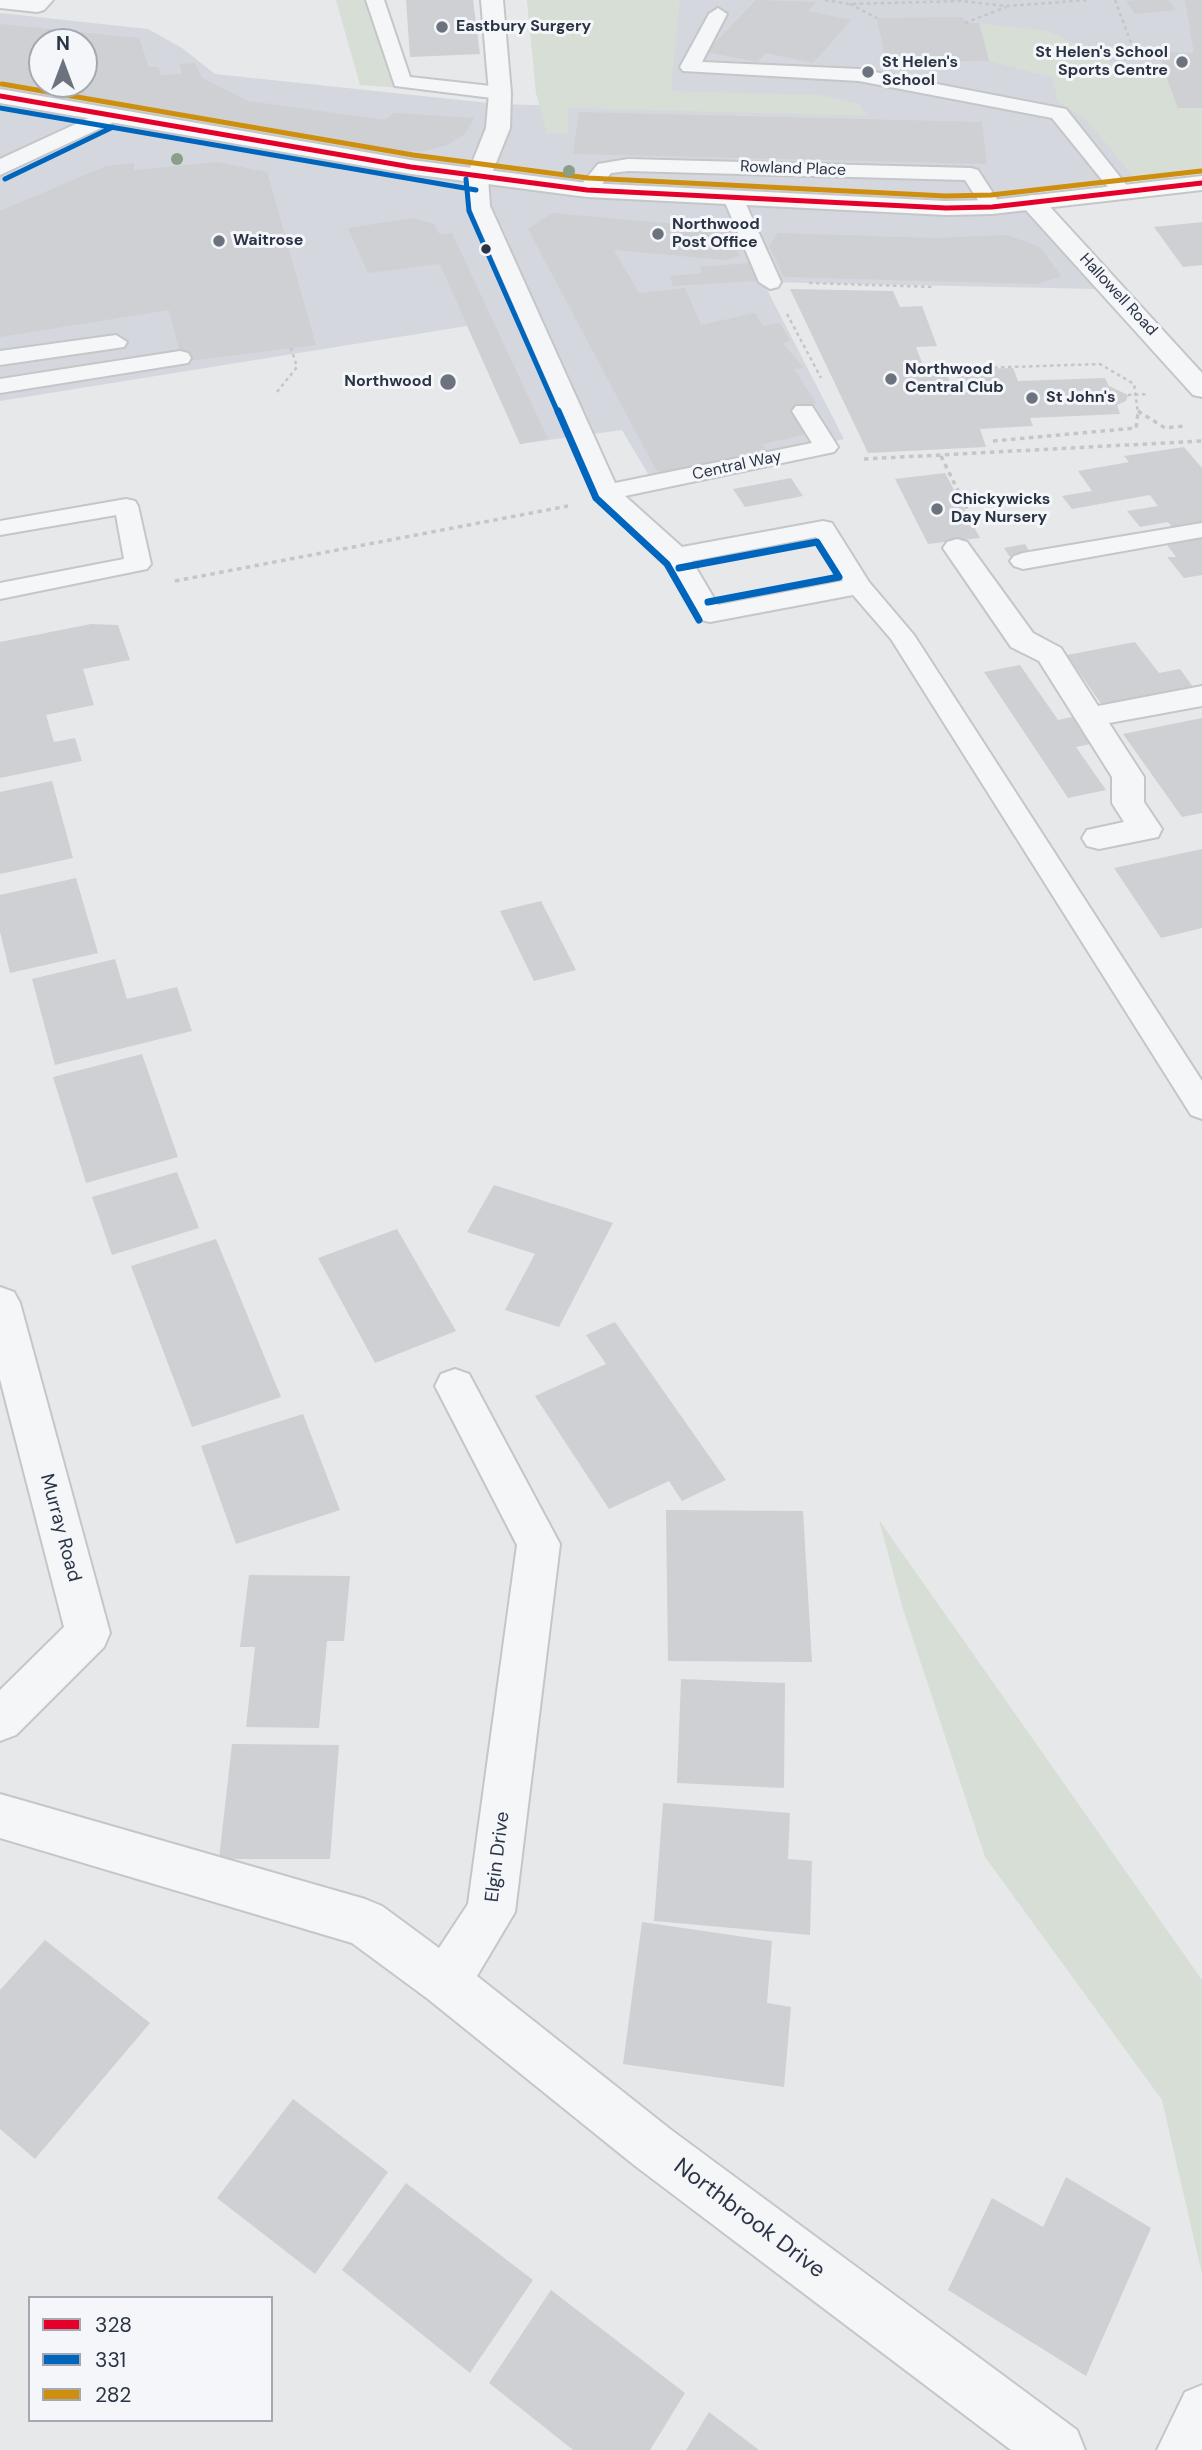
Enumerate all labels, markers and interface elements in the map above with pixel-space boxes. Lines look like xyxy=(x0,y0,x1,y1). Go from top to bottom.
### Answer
place label: Eastbury Surgery xyxy=(456,17,591,37)
marker: Eastbury Surgery xyxy=(434,19,450,35)
north arrow xyxy=(28,28,98,98)
text: N xyxy=(56,31,70,56)
place label: St Helen's School Sports Centre xyxy=(1035,43,1168,81)
place label: St Helen's School xyxy=(882,53,958,91)
marker: St Helen's School Sports Centre xyxy=(1174,54,1190,70)
marker: St Helen's School xyxy=(860,64,876,80)
street label: Rowland Place xyxy=(740,158,846,180)
place label: Northwood Post Office xyxy=(672,215,760,253)
marker: Northwood Post Office xyxy=(650,226,666,242)
place label: Waitrose xyxy=(233,231,303,251)
marker: Waitrose xyxy=(211,233,227,249)
unlabelled marker xyxy=(479,242,493,256)
street label: Hallowell Road xyxy=(1075,250,1161,340)
place label: Northwood Central Club xyxy=(905,360,1004,398)
marker: Northwood Central Club xyxy=(883,371,899,387)
place label: Northwood xyxy=(344,372,432,392)
marker: Northwood xyxy=(438,372,458,392)
place label: St John's xyxy=(1046,388,1115,408)
marker: St John's xyxy=(1024,390,1040,406)
street label: Central Way xyxy=(691,447,783,485)
place label: Chickywicks Day Nursery xyxy=(951,490,1050,528)
marker: Chickywicks Day Nursery xyxy=(929,501,945,517)
street label: Murray Road xyxy=(35,1472,85,1584)
street label: Elgin Drive xyxy=(481,1810,515,1904)
street label: Northbrook Drive xyxy=(668,2153,830,2285)
legend xyxy=(28,2296,273,2422)
text: 328 xyxy=(95,2311,132,2339)
text: 331 xyxy=(95,2346,126,2374)
text: 282 xyxy=(95,2381,131,2409)

